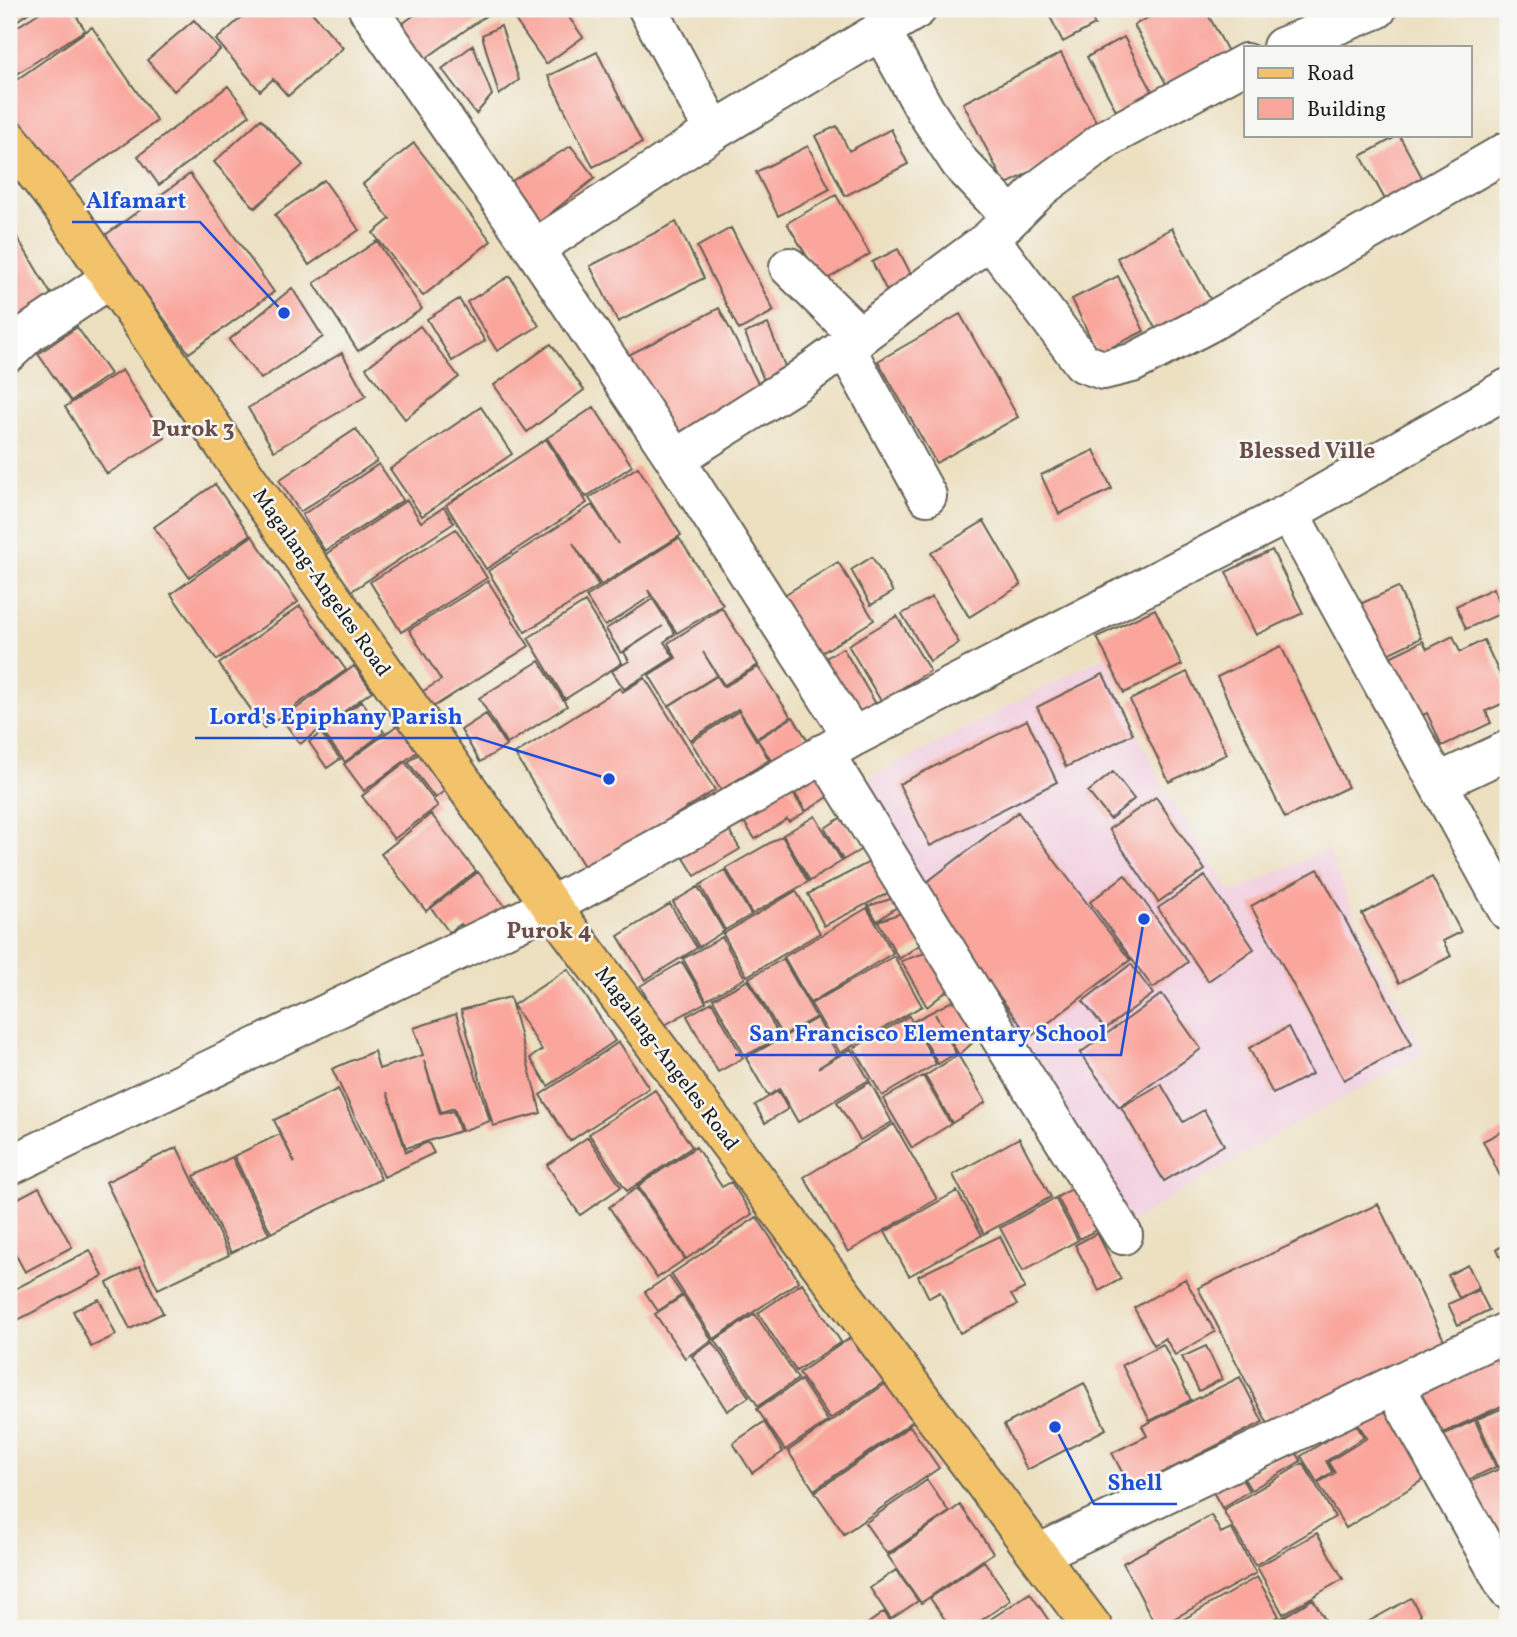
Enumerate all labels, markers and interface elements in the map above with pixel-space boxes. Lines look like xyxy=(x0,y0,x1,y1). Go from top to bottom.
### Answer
legend xyxy=(1244,46,1472,136)
text: Road xyxy=(1307,60,1354,89)
text: Building xyxy=(1307,96,1386,125)
callout: Alfamart xyxy=(72,178,200,222)
text: Alfamart xyxy=(86,186,186,218)
district label: Purok 3 xyxy=(152,414,234,446)
district label: Blessed Ville xyxy=(1239,436,1375,468)
street label: Magalang-Angeles Road xyxy=(245,483,397,683)
callout: Lord's Epiphany Parish xyxy=(195,694,477,738)
text: Lord's Epiphany Parish xyxy=(209,702,463,734)
district label: Purok 4 xyxy=(506,916,592,948)
street label: Magalang-Angeles Road xyxy=(587,961,745,1157)
callout: San Francisco Elementary School xyxy=(735,1011,1121,1055)
text: San Francisco Elementary School xyxy=(749,1019,1107,1051)
callout: Shell xyxy=(1094,1460,1177,1504)
text: Shell xyxy=(1108,1468,1163,1500)

